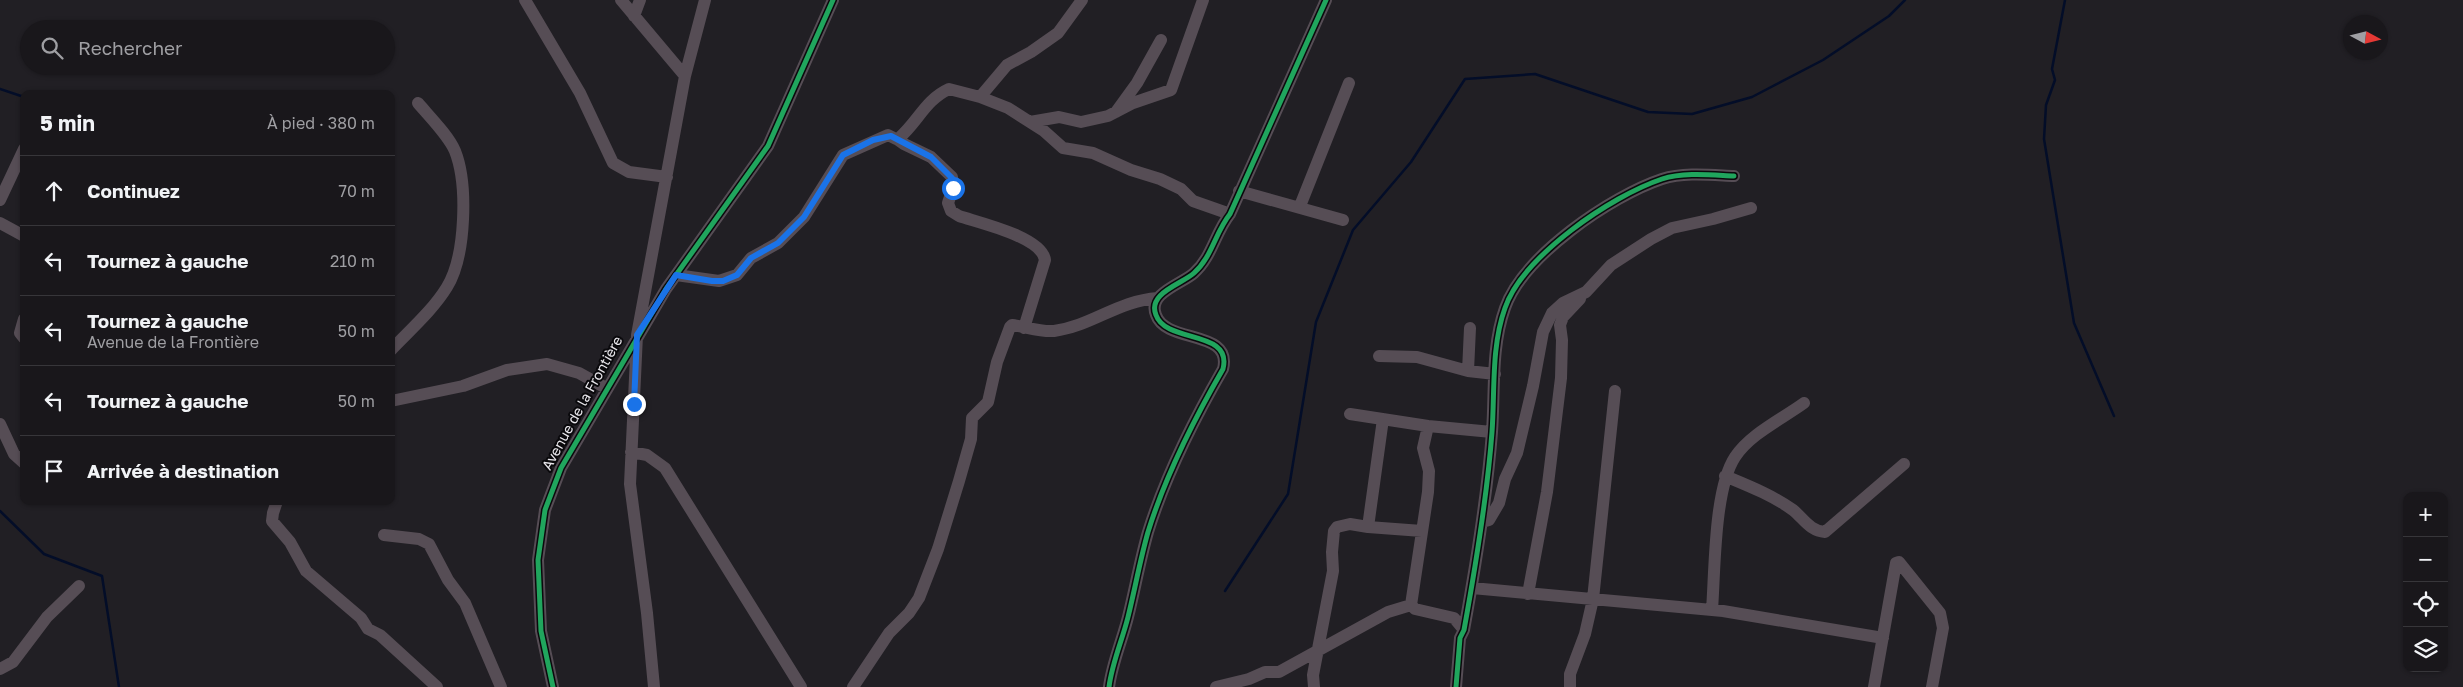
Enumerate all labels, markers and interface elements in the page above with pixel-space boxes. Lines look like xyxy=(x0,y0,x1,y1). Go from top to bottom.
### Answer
north arrow xyxy=(2343,15,2388,60)
search box xyxy=(20,20,395,75)
icon: search xyxy=(38,34,66,62)
text: Rechercher xyxy=(78,36,183,59)
text: 5 min xyxy=(40,110,95,136)
text: À pied · 380 m xyxy=(267,113,375,133)
icon: ahead xyxy=(40,177,68,205)
route start xyxy=(942,177,965,200)
text: Continuez xyxy=(87,179,180,202)
text: 70 m xyxy=(338,181,375,201)
icon: left xyxy=(40,247,68,275)
text: Tournez à gauche xyxy=(87,249,248,272)
text: 210 m xyxy=(330,251,375,271)
text: Tournez à gauche xyxy=(87,309,248,332)
icon: left xyxy=(40,317,68,345)
text: 50 m xyxy=(338,321,375,341)
text: Avenue de la Frontière xyxy=(87,332,259,352)
street label: Avenue de la Frontière xyxy=(538,333,625,473)
icon: left xyxy=(40,387,68,415)
text: Tournez à gauche xyxy=(87,389,248,412)
text: 50 m xyxy=(338,391,375,411)
route end xyxy=(623,393,646,416)
icon: arrive xyxy=(40,457,68,485)
text: Arrivée à destination xyxy=(87,459,279,482)
map controls xyxy=(2403,492,2448,672)
button: + xyxy=(2403,492,2448,537)
button: − xyxy=(2403,537,2448,582)
button: locate xyxy=(2403,582,2448,627)
button: layers xyxy=(2403,627,2448,672)

